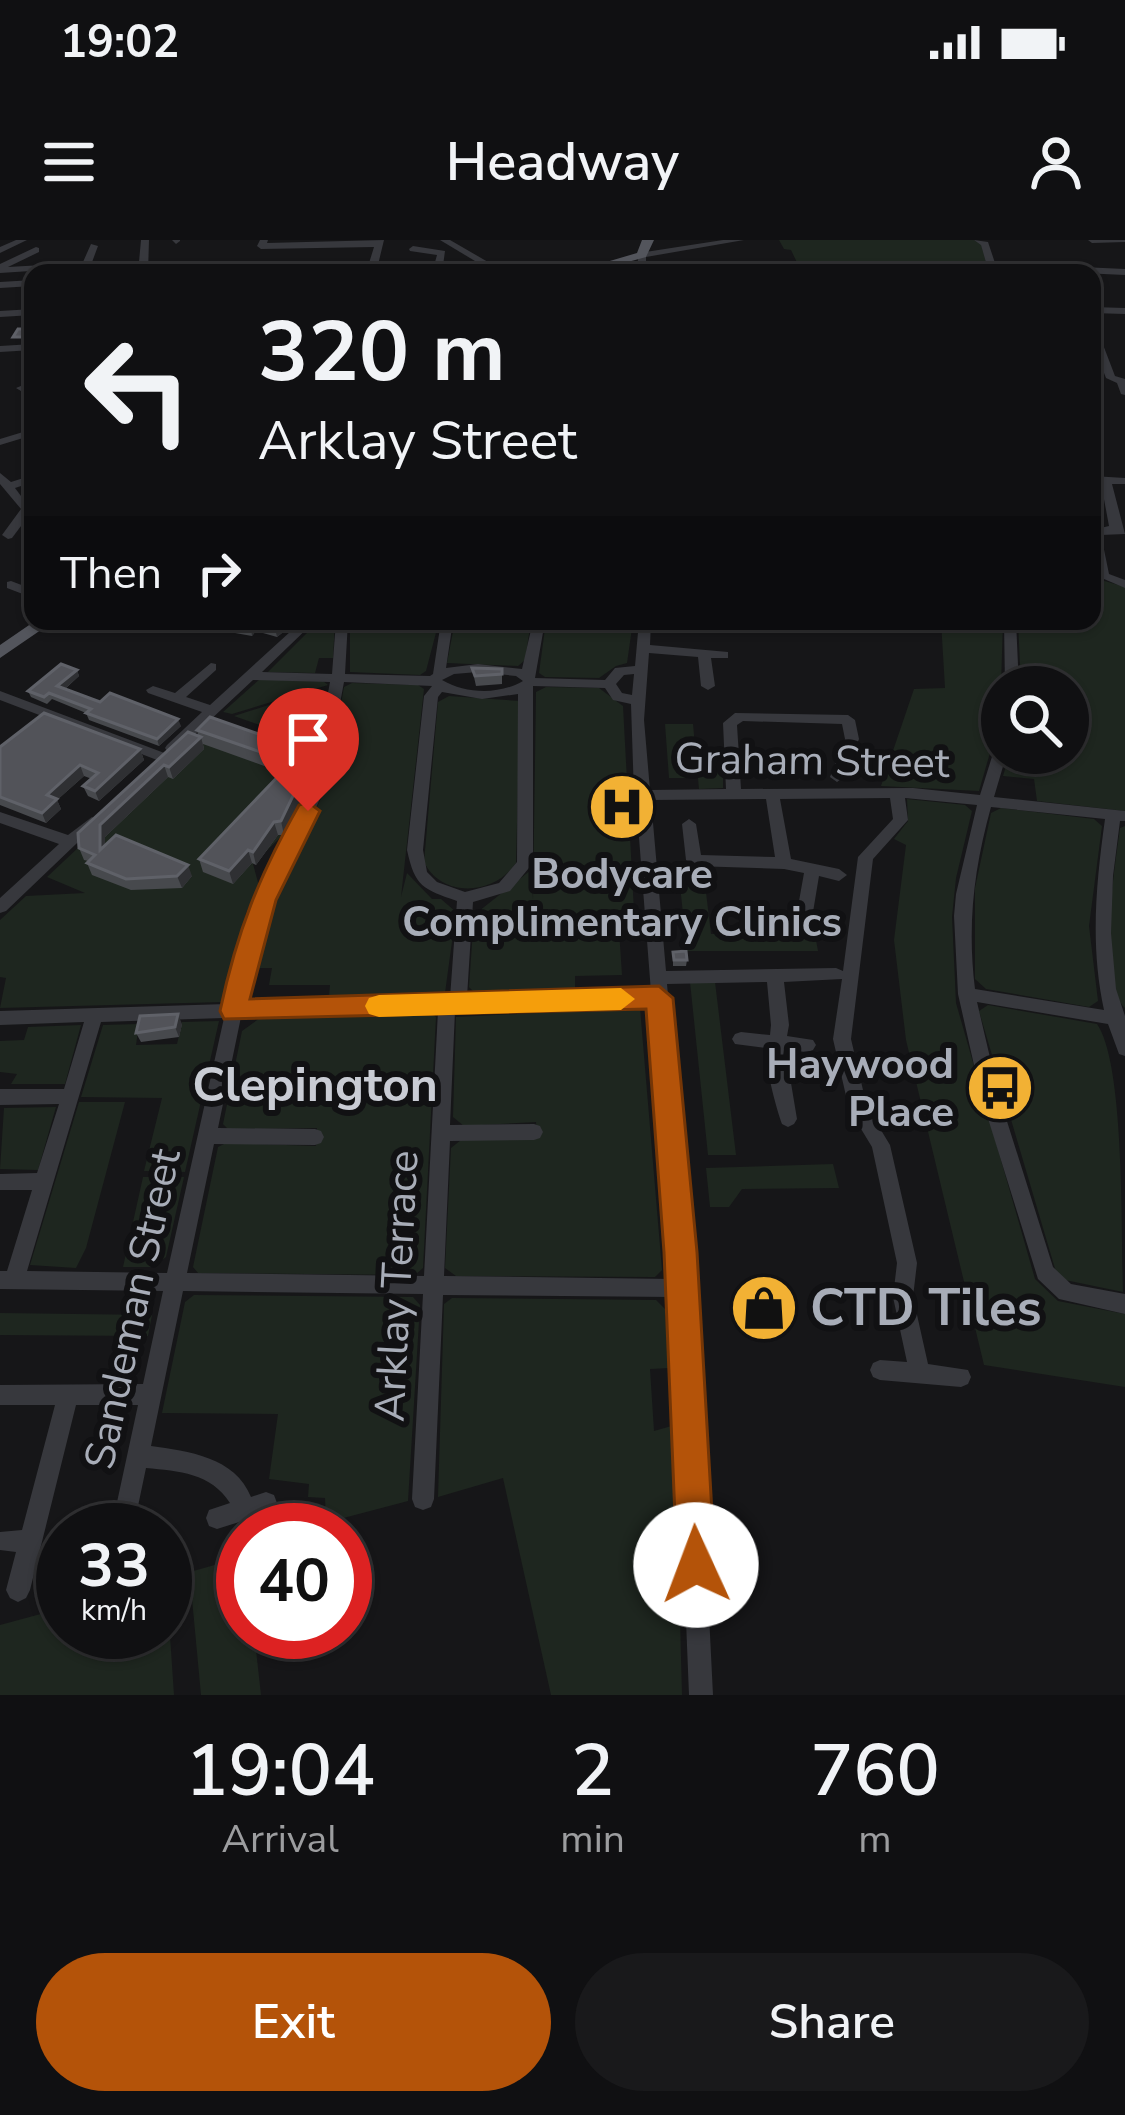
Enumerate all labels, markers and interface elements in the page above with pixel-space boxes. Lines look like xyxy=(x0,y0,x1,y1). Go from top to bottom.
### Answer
text: 19:02 xyxy=(60,12,179,73)
text: Headway xyxy=(446,125,679,199)
icon: menu xyxy=(36,129,102,195)
icon: person xyxy=(1023,129,1089,195)
text: 320 m xyxy=(258,295,506,410)
icon: left xyxy=(60,312,216,468)
text: Arklay Street xyxy=(258,404,577,478)
icon: right xyxy=(186,540,252,606)
text: Then xyxy=(60,543,162,604)
map controls xyxy=(981,666,1089,774)
button: search xyxy=(981,666,1089,774)
pin xyxy=(257,688,359,811)
icon: arrive xyxy=(275,706,341,772)
street label: Graham Street xyxy=(674,730,950,792)
hospital icon: Bodycare Complimentary Clinics xyxy=(587,772,657,842)
place label: Bodycare Complimentary Clinics xyxy=(402,846,842,951)
place label: Haywood Place xyxy=(766,1036,954,1141)
district label: Clepington xyxy=(192,1052,438,1118)
bus stop icon: Haywood Place xyxy=(965,1053,1035,1123)
street label: Sandeman Street xyxy=(71,1143,195,1474)
street label: Arklay Terrace xyxy=(361,1149,433,1423)
shop icon: CTD Tiles xyxy=(729,1273,799,1343)
place label: CTD Tiles xyxy=(810,1273,1042,1343)
position arrow xyxy=(633,1502,759,1628)
speed limit sign: 40 xyxy=(216,1503,372,1659)
text: 33 xyxy=(78,1525,150,1607)
text: km/h xyxy=(81,1590,147,1631)
text: 19:04 xyxy=(185,1722,375,1820)
text: 2 xyxy=(571,1722,614,1820)
text: 760 xyxy=(810,1722,940,1820)
text: Arrival xyxy=(222,1813,339,1866)
text: min xyxy=(560,1813,625,1866)
text: m xyxy=(858,1813,892,1866)
button: Exit xyxy=(36,1953,551,2091)
button: Share xyxy=(575,1953,1089,2091)

